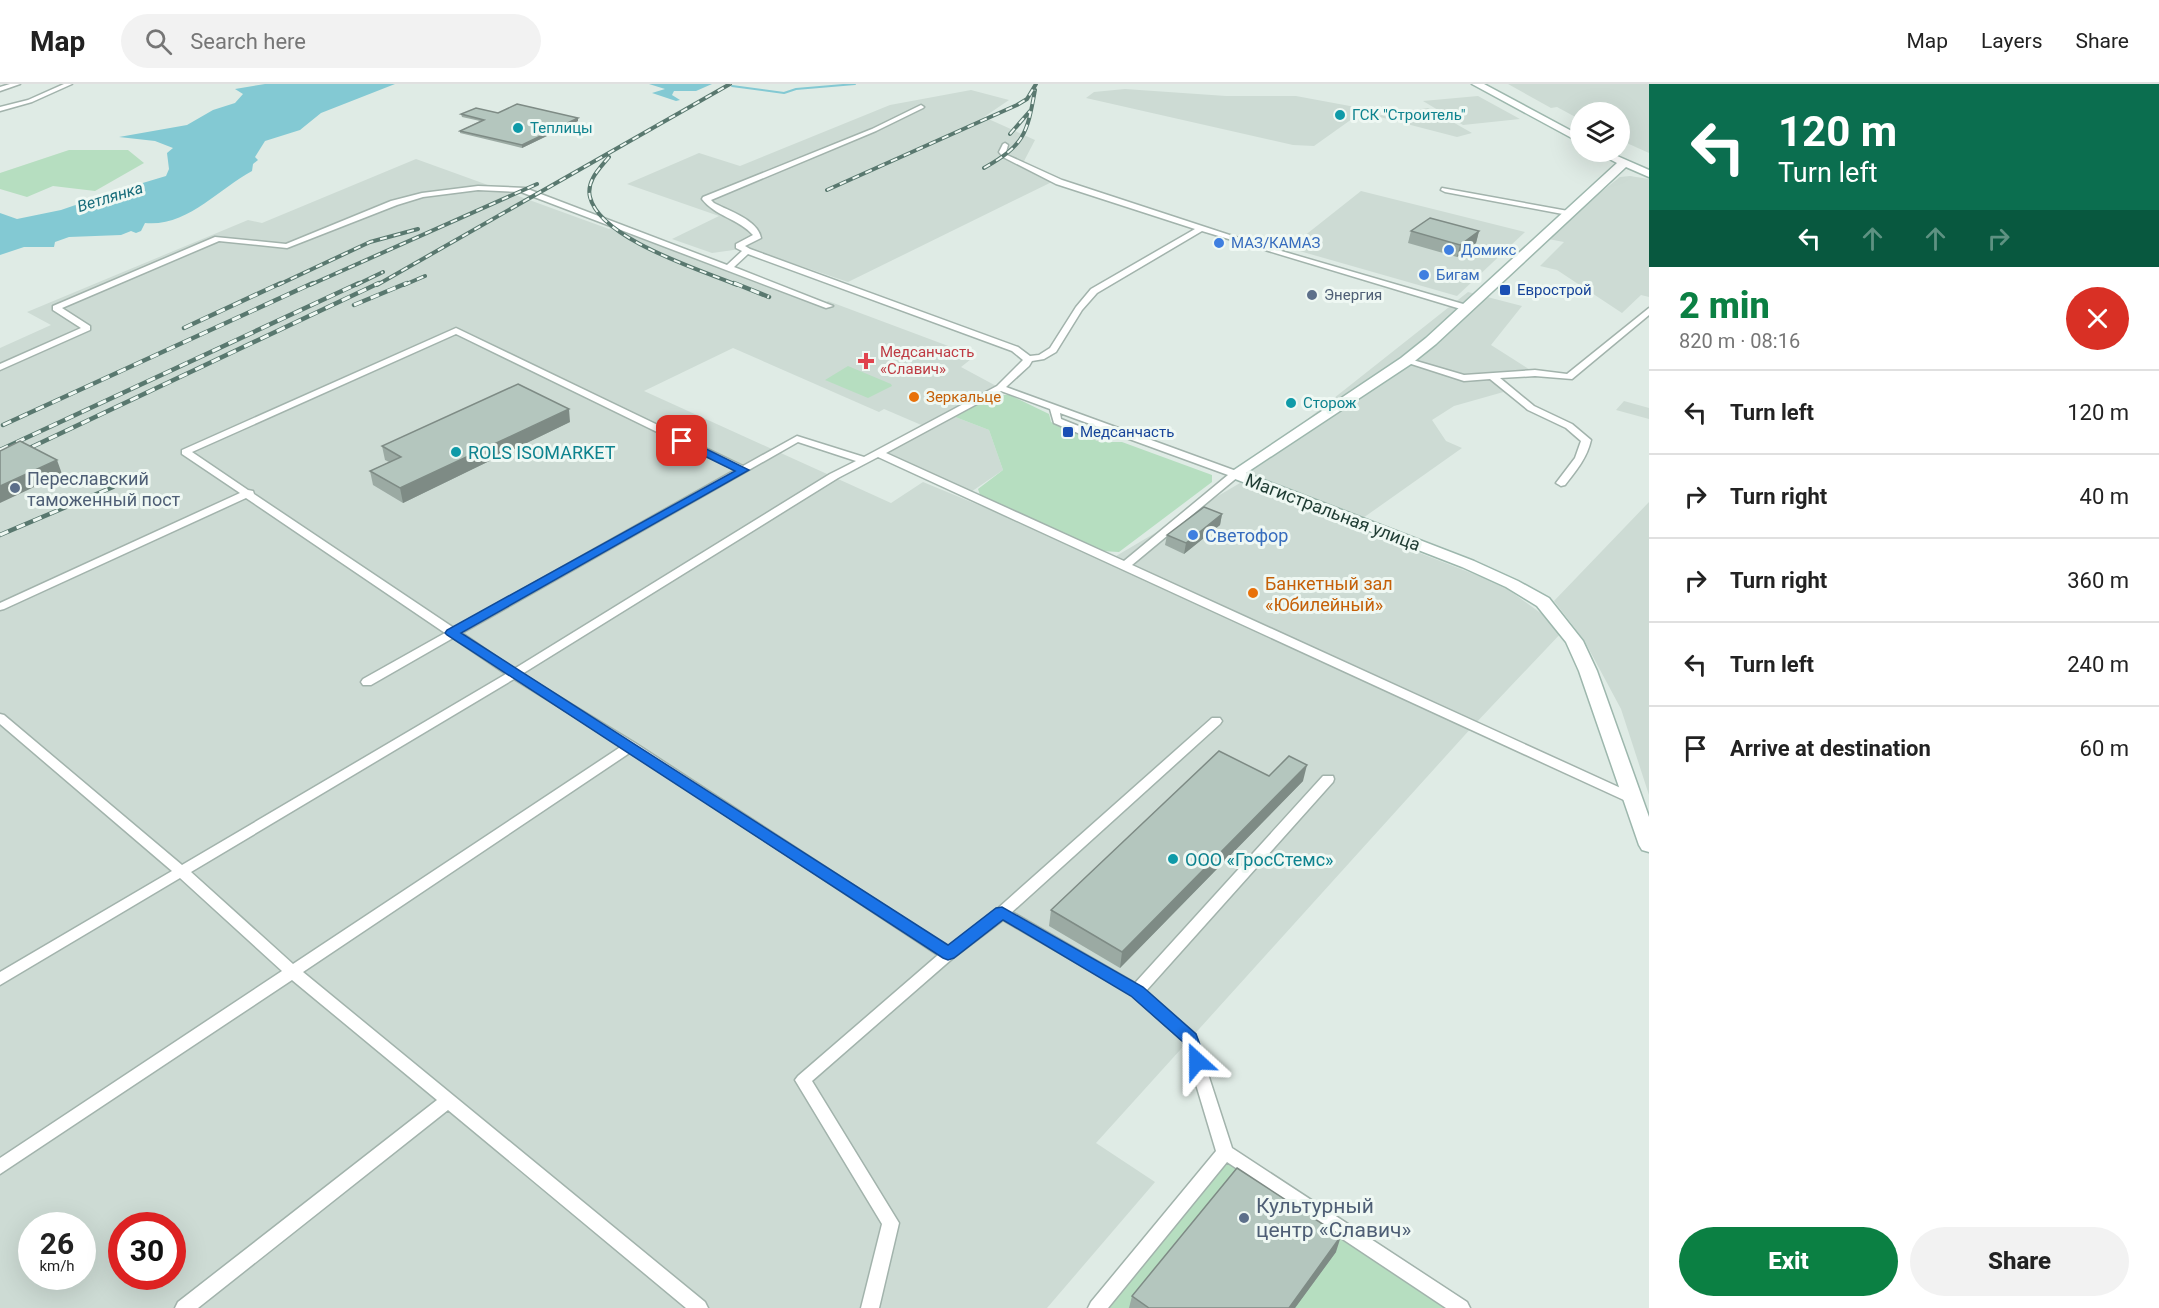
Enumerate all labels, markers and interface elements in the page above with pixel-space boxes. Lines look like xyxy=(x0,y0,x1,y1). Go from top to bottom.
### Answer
search box xyxy=(121,14,541,68)
text: Map xyxy=(30,25,85,58)
icon: search xyxy=(142,25,175,58)
text: Search here xyxy=(190,29,306,54)
text: Map xyxy=(1906,29,1948,53)
text: Layers xyxy=(1981,29,2042,53)
text: Share xyxy=(2075,29,2129,53)
map controls xyxy=(1570,102,1630,162)
button: layers xyxy=(1570,102,1630,162)
place label: ГСК "Строитель" xyxy=(1352,106,1466,124)
text: 120 m xyxy=(1778,107,1897,156)
marker: ГСК "Строитель" xyxy=(1333,108,1347,122)
icon: left xyxy=(1679,108,1757,186)
place label: Теплицы xyxy=(530,119,593,137)
marker: Теплицы xyxy=(511,121,525,135)
text: Turn left xyxy=(1778,157,1878,189)
water label: Ветлянка xyxy=(75,178,145,216)
icon: left xyxy=(1793,222,1826,255)
icon: ahead xyxy=(1856,222,1889,255)
icon: ahead xyxy=(1919,222,1952,255)
icon: right xyxy=(1982,222,2015,255)
place label: МАЗ/КАМАЗ xyxy=(1231,234,1321,252)
marker: МАЗ/КАМАЗ xyxy=(1212,236,1226,250)
place label: Домикс xyxy=(1461,241,1517,259)
marker: Домикс xyxy=(1442,243,1456,257)
place label: Бигам xyxy=(1436,266,1480,284)
marker: Бигам xyxy=(1417,268,1431,282)
place label: Еврострой xyxy=(1517,281,1592,299)
marker: Еврострой xyxy=(1498,283,1512,297)
text: 2 min xyxy=(1679,285,1770,327)
place label: Энергия xyxy=(1324,286,1382,304)
button: close xyxy=(2066,287,2129,350)
marker: Энергия xyxy=(1305,288,1319,302)
text: 820 m · 08:16 xyxy=(1679,329,1800,353)
place label: Медсанчасть «Славич» xyxy=(880,343,974,378)
marker: Медсанчасть «Славич» xyxy=(857,352,875,370)
place label: Зеркальце xyxy=(926,388,1001,406)
marker: Зеркальце xyxy=(907,390,921,404)
place label: Сторож xyxy=(1303,394,1357,412)
marker: Сторож xyxy=(1284,396,1298,410)
icon: left xyxy=(1679,396,1712,429)
text: Turn left xyxy=(1730,400,1814,425)
text: 120 m xyxy=(2067,400,2129,425)
pin xyxy=(656,415,707,466)
place label: Медсанчасть xyxy=(1080,423,1174,441)
icon: arrive xyxy=(665,424,698,457)
marker: Медсанчасть xyxy=(1061,425,1075,439)
place label: ROLS ISOMARKET xyxy=(468,442,616,463)
marker: ROLS ISOMARKET xyxy=(449,445,463,459)
place label: Переславский таможенный пост xyxy=(27,468,181,510)
street label: Магистральная улица xyxy=(1243,469,1423,555)
icon: right xyxy=(1679,480,1712,513)
marker: Переславский таможенный пост xyxy=(8,481,22,495)
text: Turn right xyxy=(1730,484,1827,509)
text: 40 m xyxy=(2080,484,2129,509)
place label: Светофор xyxy=(1205,525,1288,546)
marker: Светофор xyxy=(1186,528,1200,542)
icon: right xyxy=(1679,564,1712,597)
text: Turn right xyxy=(1730,568,1827,593)
text: 360 m xyxy=(2067,568,2129,593)
place label: Банкетный зал «Юбилейный» xyxy=(1265,573,1393,615)
marker: Банкетный зал «Юбилейный» xyxy=(1246,586,1260,600)
icon: left xyxy=(1679,648,1712,681)
text: Turn left xyxy=(1730,652,1814,677)
text: 240 m xyxy=(2067,652,2129,677)
icon: arrive xyxy=(1679,732,1712,765)
text: Arrive at destination xyxy=(1730,736,1931,761)
text: 60 m xyxy=(2080,736,2129,761)
place label: ООО «ГросСтемс» xyxy=(1185,849,1334,870)
marker: ООО «ГросСтемс» xyxy=(1166,852,1180,866)
position arrow xyxy=(1165,1029,1229,1093)
place label: Культурный центр «Славич» xyxy=(1256,1194,1411,1242)
marker: Культурный центр «Славич» xyxy=(1237,1211,1251,1225)
speed limit sign: 30 xyxy=(108,1212,186,1290)
text: 26 xyxy=(40,1226,74,1261)
button: Exit xyxy=(1679,1227,1898,1296)
button: Share xyxy=(1910,1227,2129,1296)
text: km/h xyxy=(39,1257,75,1275)

